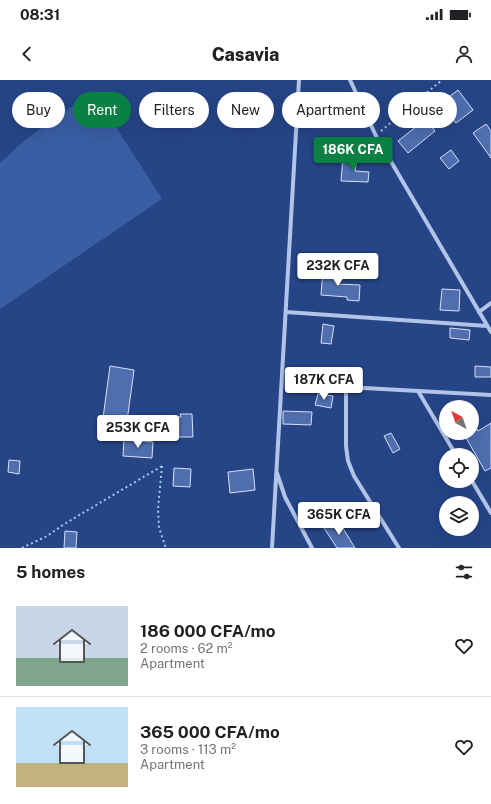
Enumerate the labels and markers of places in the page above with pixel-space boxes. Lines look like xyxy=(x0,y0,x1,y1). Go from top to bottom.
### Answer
pin: 186K CFA xyxy=(312,137,394,171)
pin: 232K CFA xyxy=(297,253,379,287)
pin: 187K CFA xyxy=(283,367,365,401)
pin: 253K CFA xyxy=(97,415,179,449)
pin: 365K CFA xyxy=(298,502,380,536)

